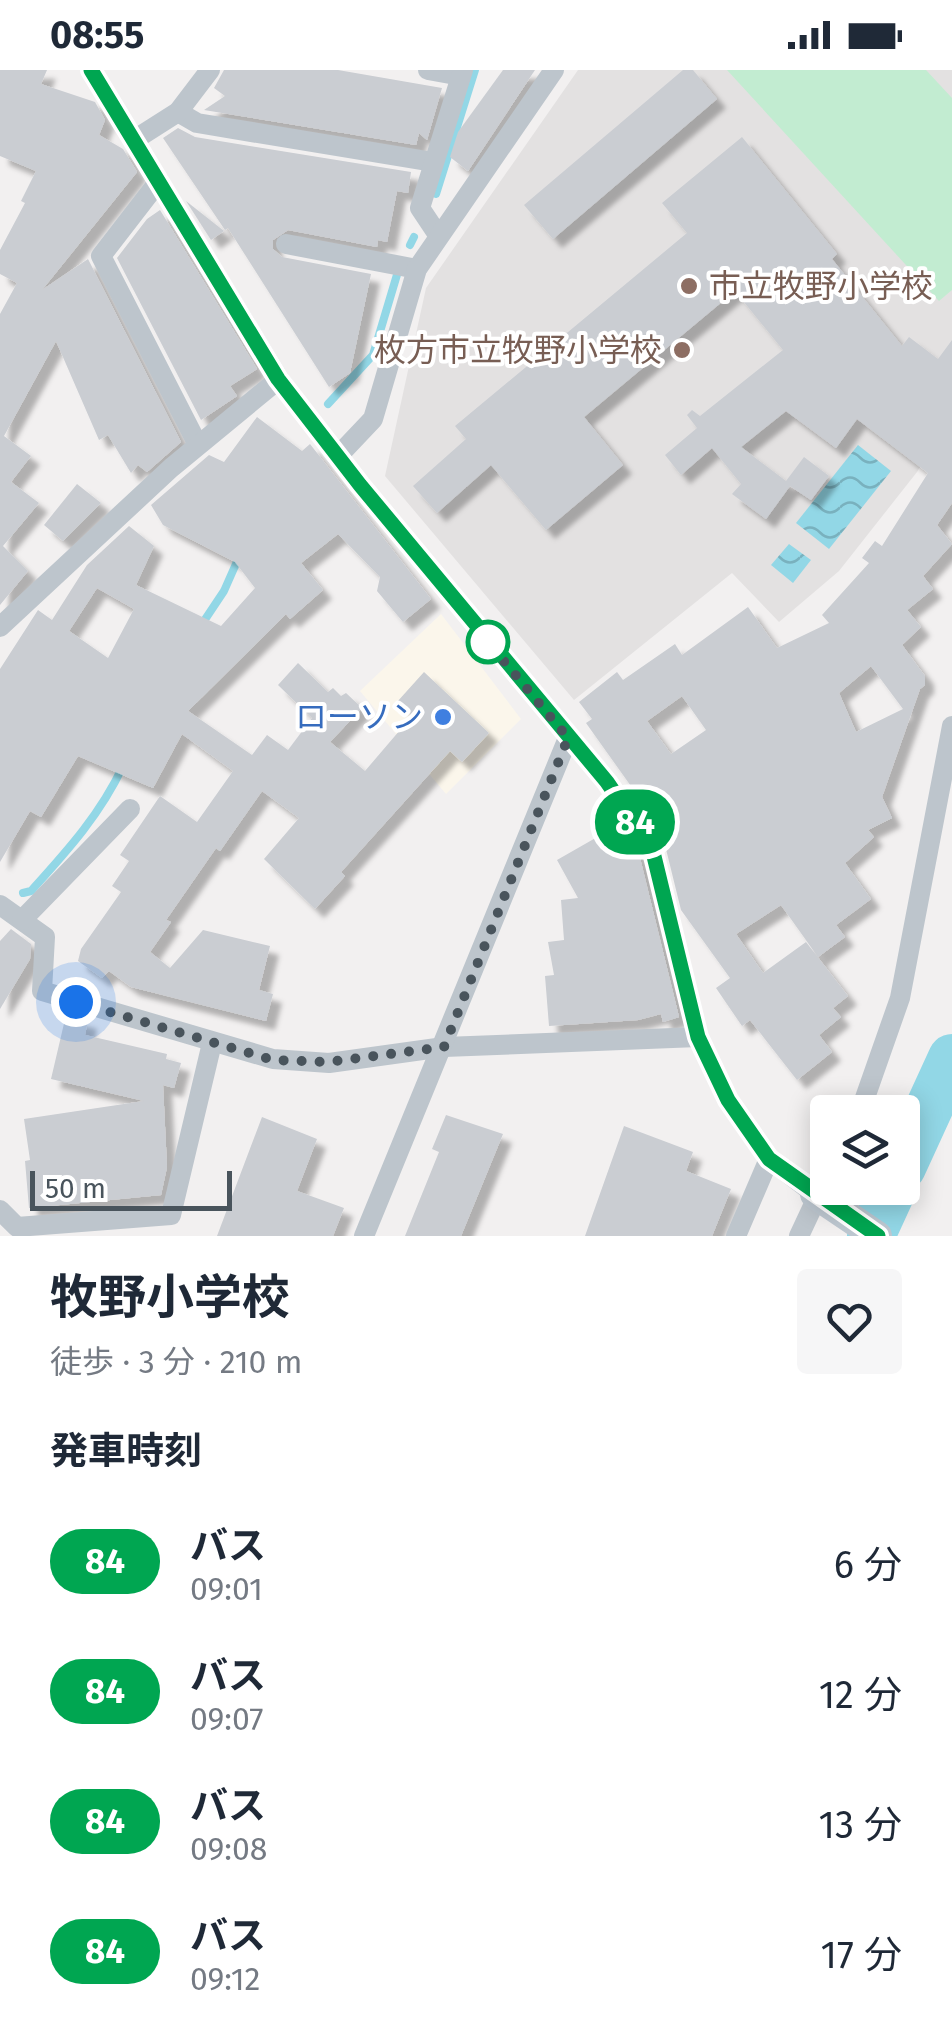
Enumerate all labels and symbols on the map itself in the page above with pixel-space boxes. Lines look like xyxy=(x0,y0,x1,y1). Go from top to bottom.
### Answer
place label: 市立牧野小学校 xyxy=(709,267,933,305)
marker: 市立牧野小学校 xyxy=(678,275,700,297)
place label: 枚方市立牧野小学校 xyxy=(374,331,662,369)
marker: 枚方市立牧野小学校 xyxy=(671,339,693,361)
unlabelled marker xyxy=(467,621,509,663)
place label: ローソン xyxy=(295,698,423,736)
marker: ローソン xyxy=(432,706,454,728)
line badge: 84 xyxy=(590,790,680,854)
your location xyxy=(51,977,101,1027)
scale bar xyxy=(30,1166,232,1210)

